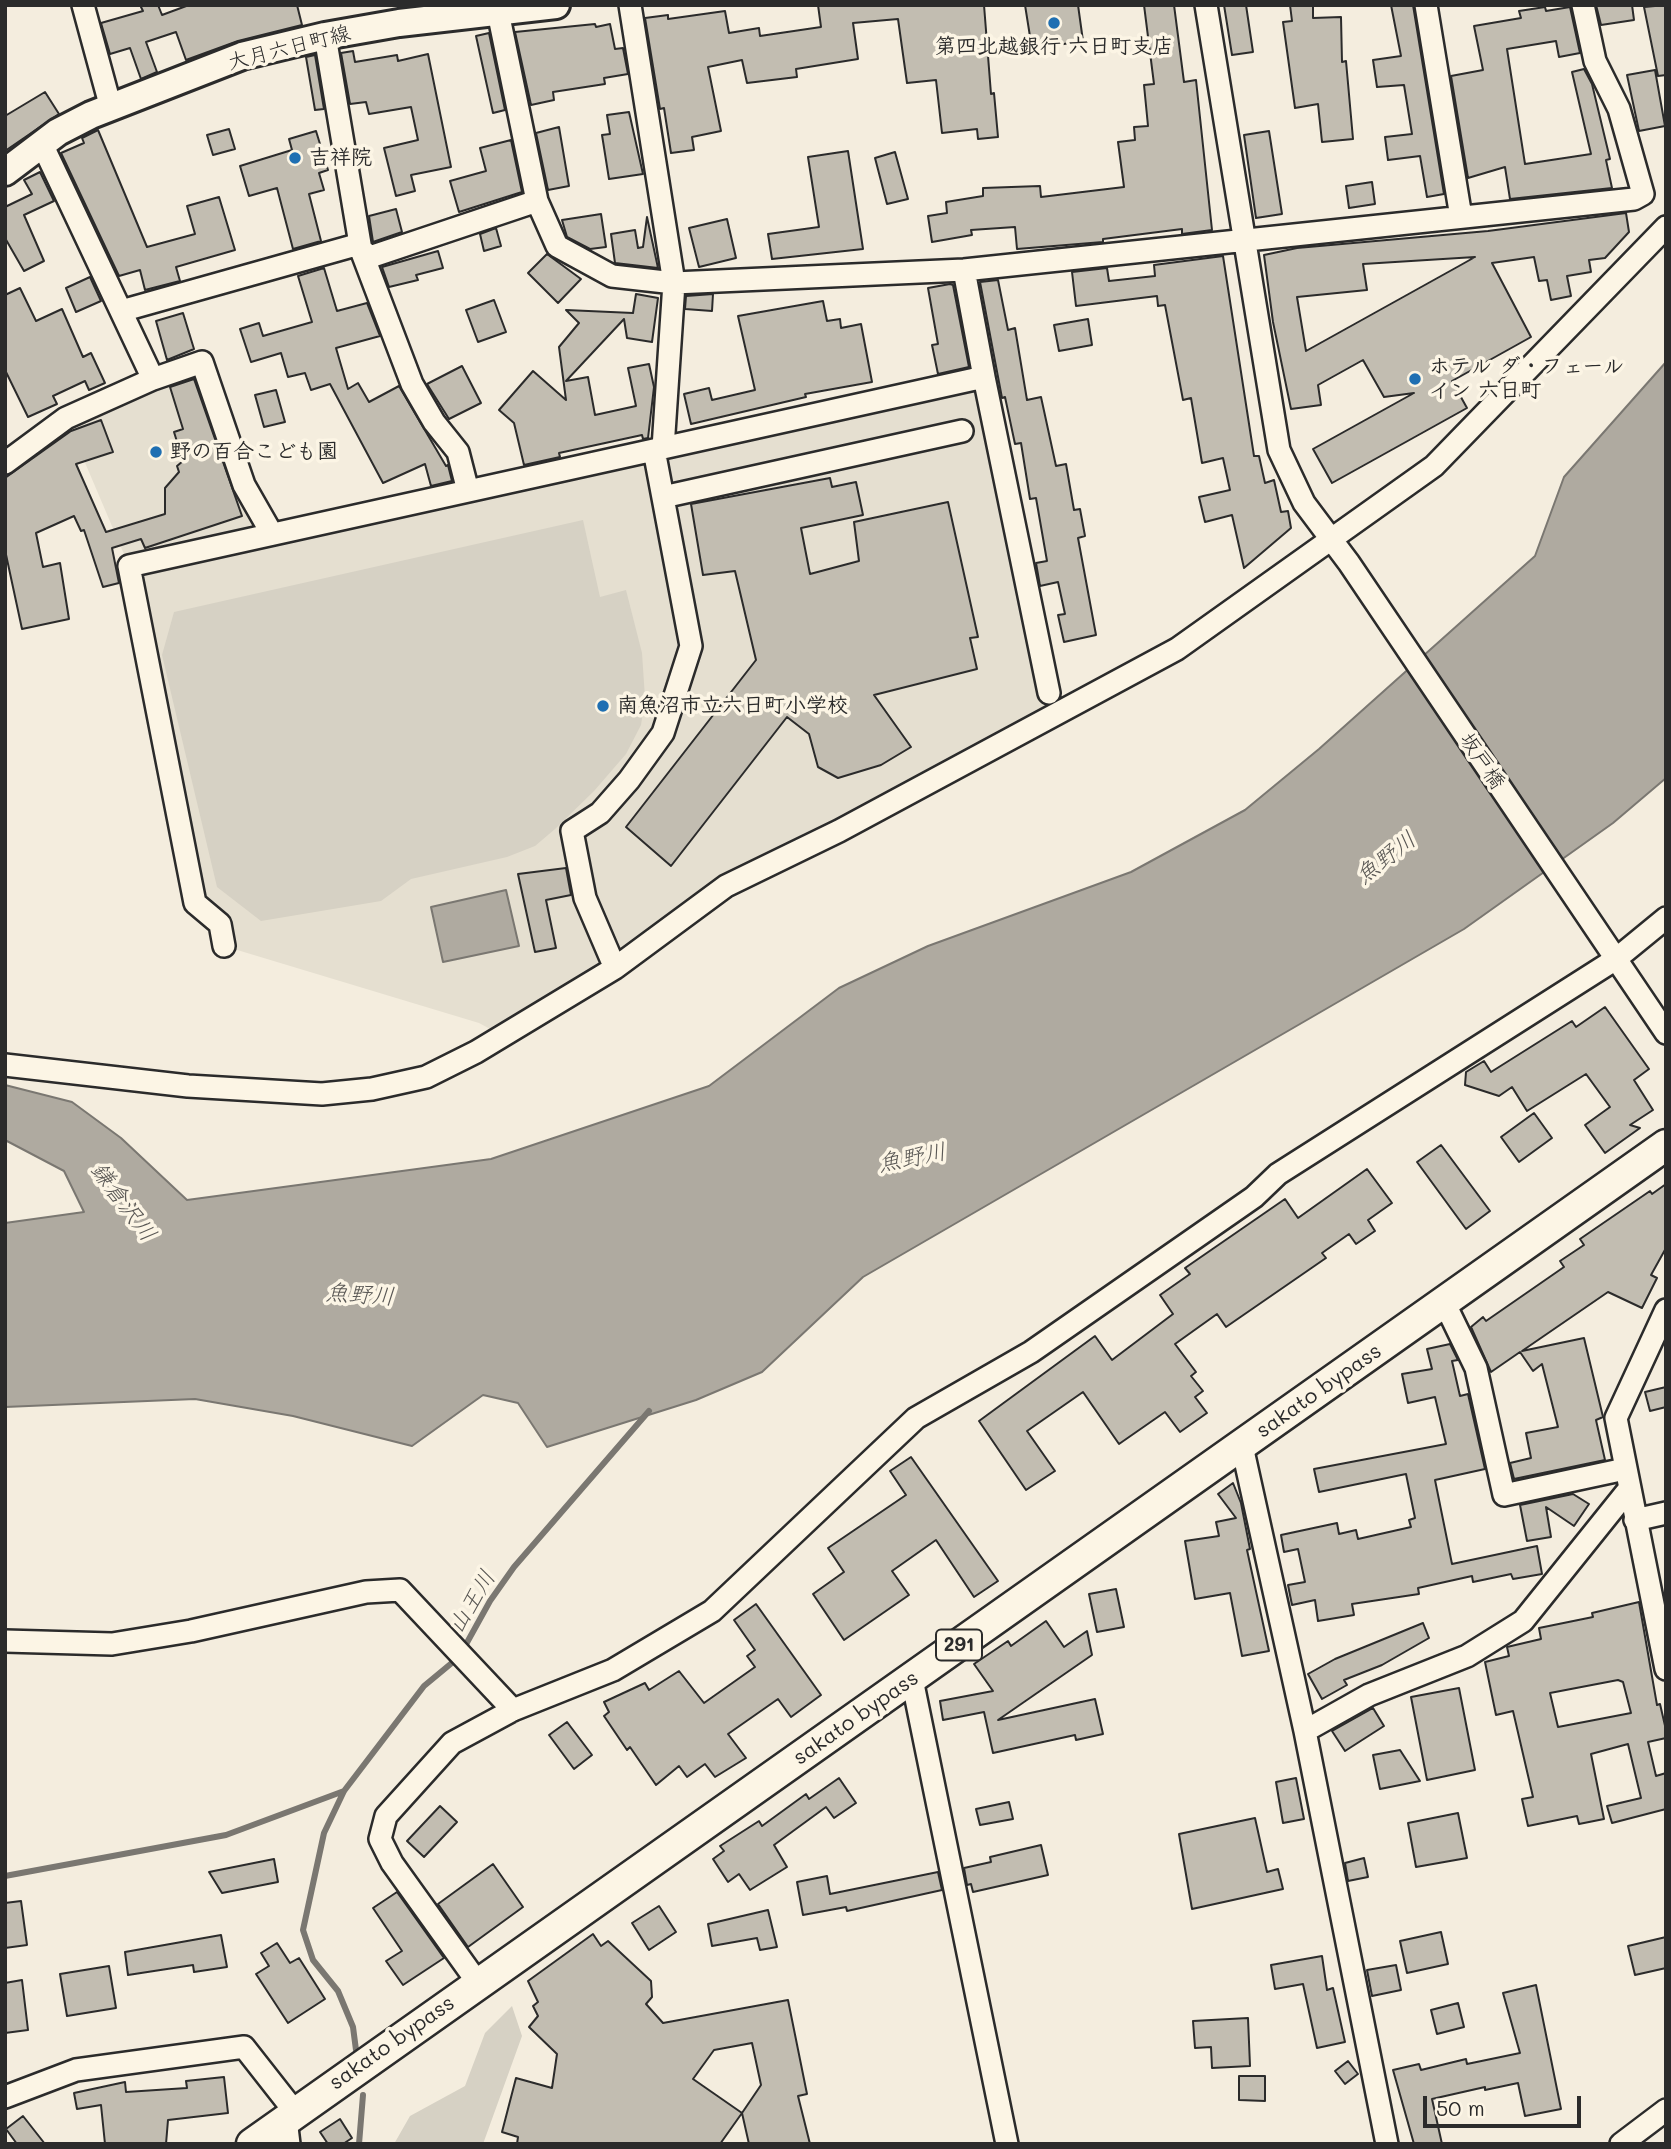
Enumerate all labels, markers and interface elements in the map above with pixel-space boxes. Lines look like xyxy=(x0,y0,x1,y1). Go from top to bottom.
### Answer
marker: 第四北越銀行 六日町支店 xyxy=(1046,15,1062,31)
street label: 大月六日町線 xyxy=(225,21,353,75)
place label: 第四北越銀行 六日町支店 xyxy=(935,34,1173,60)
place label: 吉祥院 xyxy=(309,145,372,171)
marker: 吉祥院 xyxy=(287,150,303,166)
place label: ホテル ダ・フェール イン 六日町 xyxy=(1429,354,1624,404)
marker: ホテル ダ・フェール イン 六日町 xyxy=(1407,371,1423,387)
place label: 野の百合こども園 xyxy=(170,439,338,465)
marker: 野の百合こども園 xyxy=(148,444,164,460)
place label: 南魚沼市立六日町小学校 xyxy=(617,693,848,719)
marker: 南魚沼市立六日町小学校 xyxy=(595,698,611,714)
street label: 坂戸橋 xyxy=(1454,728,1510,794)
water label: 魚野川 xyxy=(1350,826,1422,890)
water label: 魚野川 xyxy=(876,1138,948,1178)
water label: 鎌倉沢川 xyxy=(84,1157,162,1247)
water label: 魚野川 xyxy=(325,1279,395,1311)
street label: sakato bypass xyxy=(1252,1339,1386,1443)
water label: 山王川 xyxy=(442,1565,502,1639)
road number: 291 xyxy=(936,1630,982,1660)
street label: sakato bypass xyxy=(789,1666,923,1770)
street label: sakato bypass xyxy=(325,1991,459,2095)
scale bar xyxy=(1426,2082,1584,2126)
text: 50 m xyxy=(1436,2094,1485,2121)

